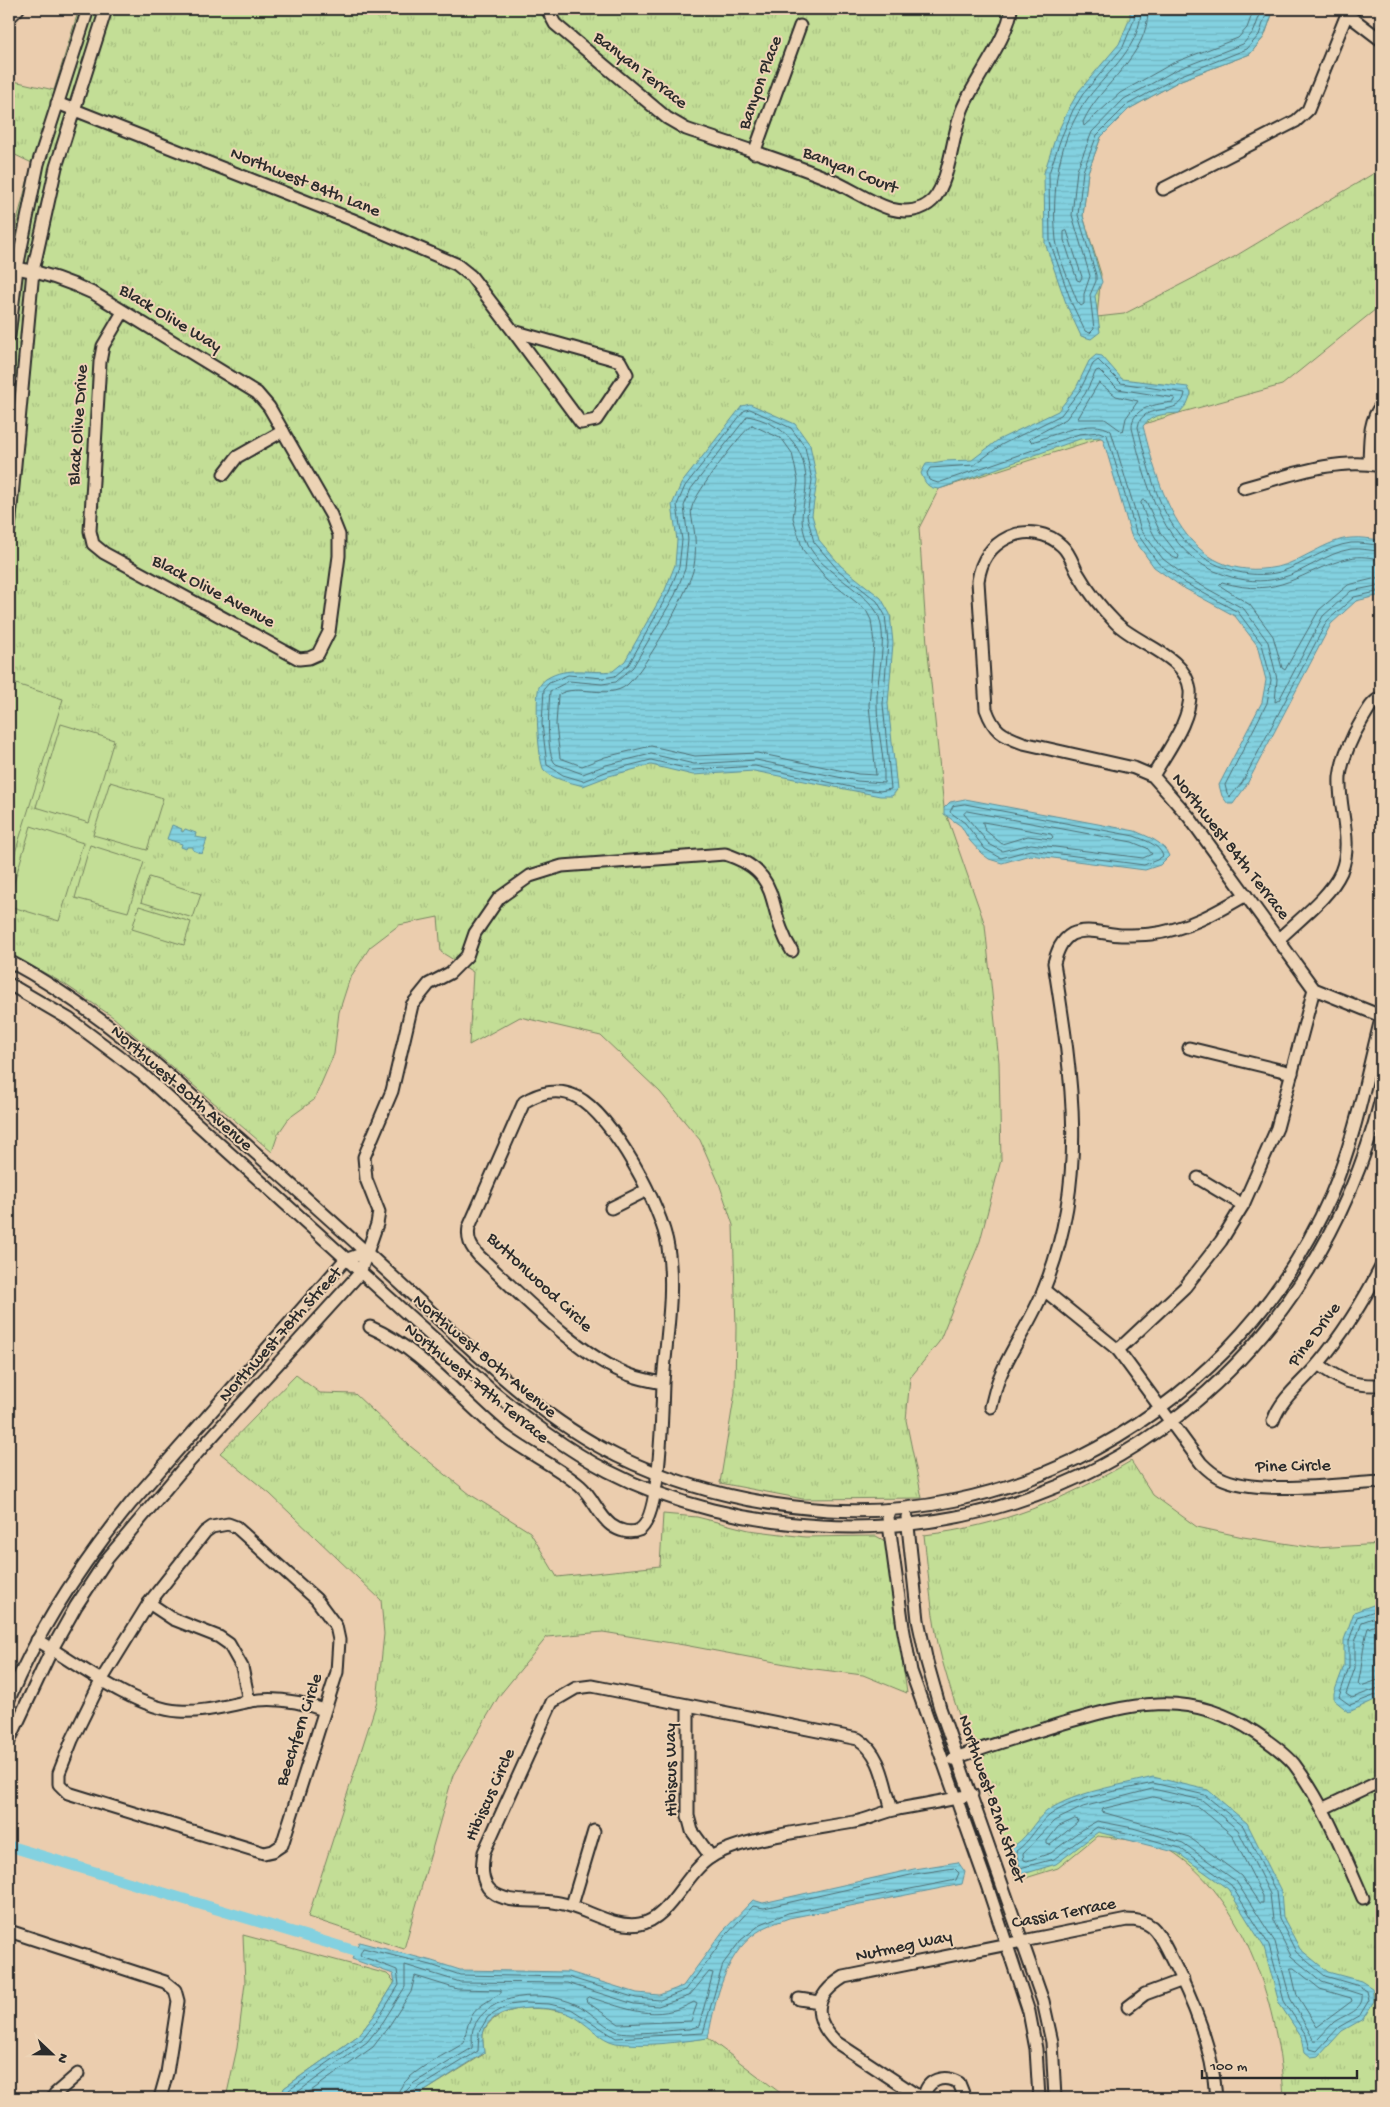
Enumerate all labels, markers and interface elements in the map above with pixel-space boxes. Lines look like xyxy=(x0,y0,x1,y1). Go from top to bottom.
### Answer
street label: Banyan Terrace xyxy=(588,27,692,115)
street label: Banyon Place xyxy=(734,33,788,134)
street label: Banyan Court xyxy=(798,142,902,200)
street label: Northwest 84th Lane xyxy=(227,143,384,223)
street label: Black Olive Way xyxy=(114,280,225,358)
street label: Black Olive Drive xyxy=(64,363,94,487)
street label: Black Olive Avenue xyxy=(147,550,279,634)
street label: Northwest 84th Terrace xyxy=(1166,770,1294,925)
street label: Northwest 80th Avenue xyxy=(106,1022,257,1157)
street label: Buttonwood Circle xyxy=(481,1228,597,1338)
street label: Northwest 78th Street xyxy=(215,1262,348,1407)
street label: Northwest 80th Avenue xyxy=(408,1291,561,1424)
street label: Pine Drive xyxy=(1283,1298,1346,1372)
street label: Northwest 79th Terrace xyxy=(399,1319,553,1449)
street label: Pine Circle xyxy=(1254,1456,1332,1478)
street label: Beechfern Circle xyxy=(272,1670,328,1790)
street label: Northwest 82nd Street xyxy=(952,1712,1030,1887)
street label: Hibiscus Way xyxy=(661,1723,683,1817)
street label: Hibiscus Circle xyxy=(461,1745,521,1845)
street label: Cassia Terrace xyxy=(1010,1893,1118,1934)
street label: Nutmeg Way xyxy=(854,1926,954,1967)
north arrow xyxy=(28,2030,78,2080)
scale bar xyxy=(1202,2047,1358,2079)
text: N xyxy=(52,2051,71,2065)
text: 100 m xyxy=(1209,2058,1248,2076)

